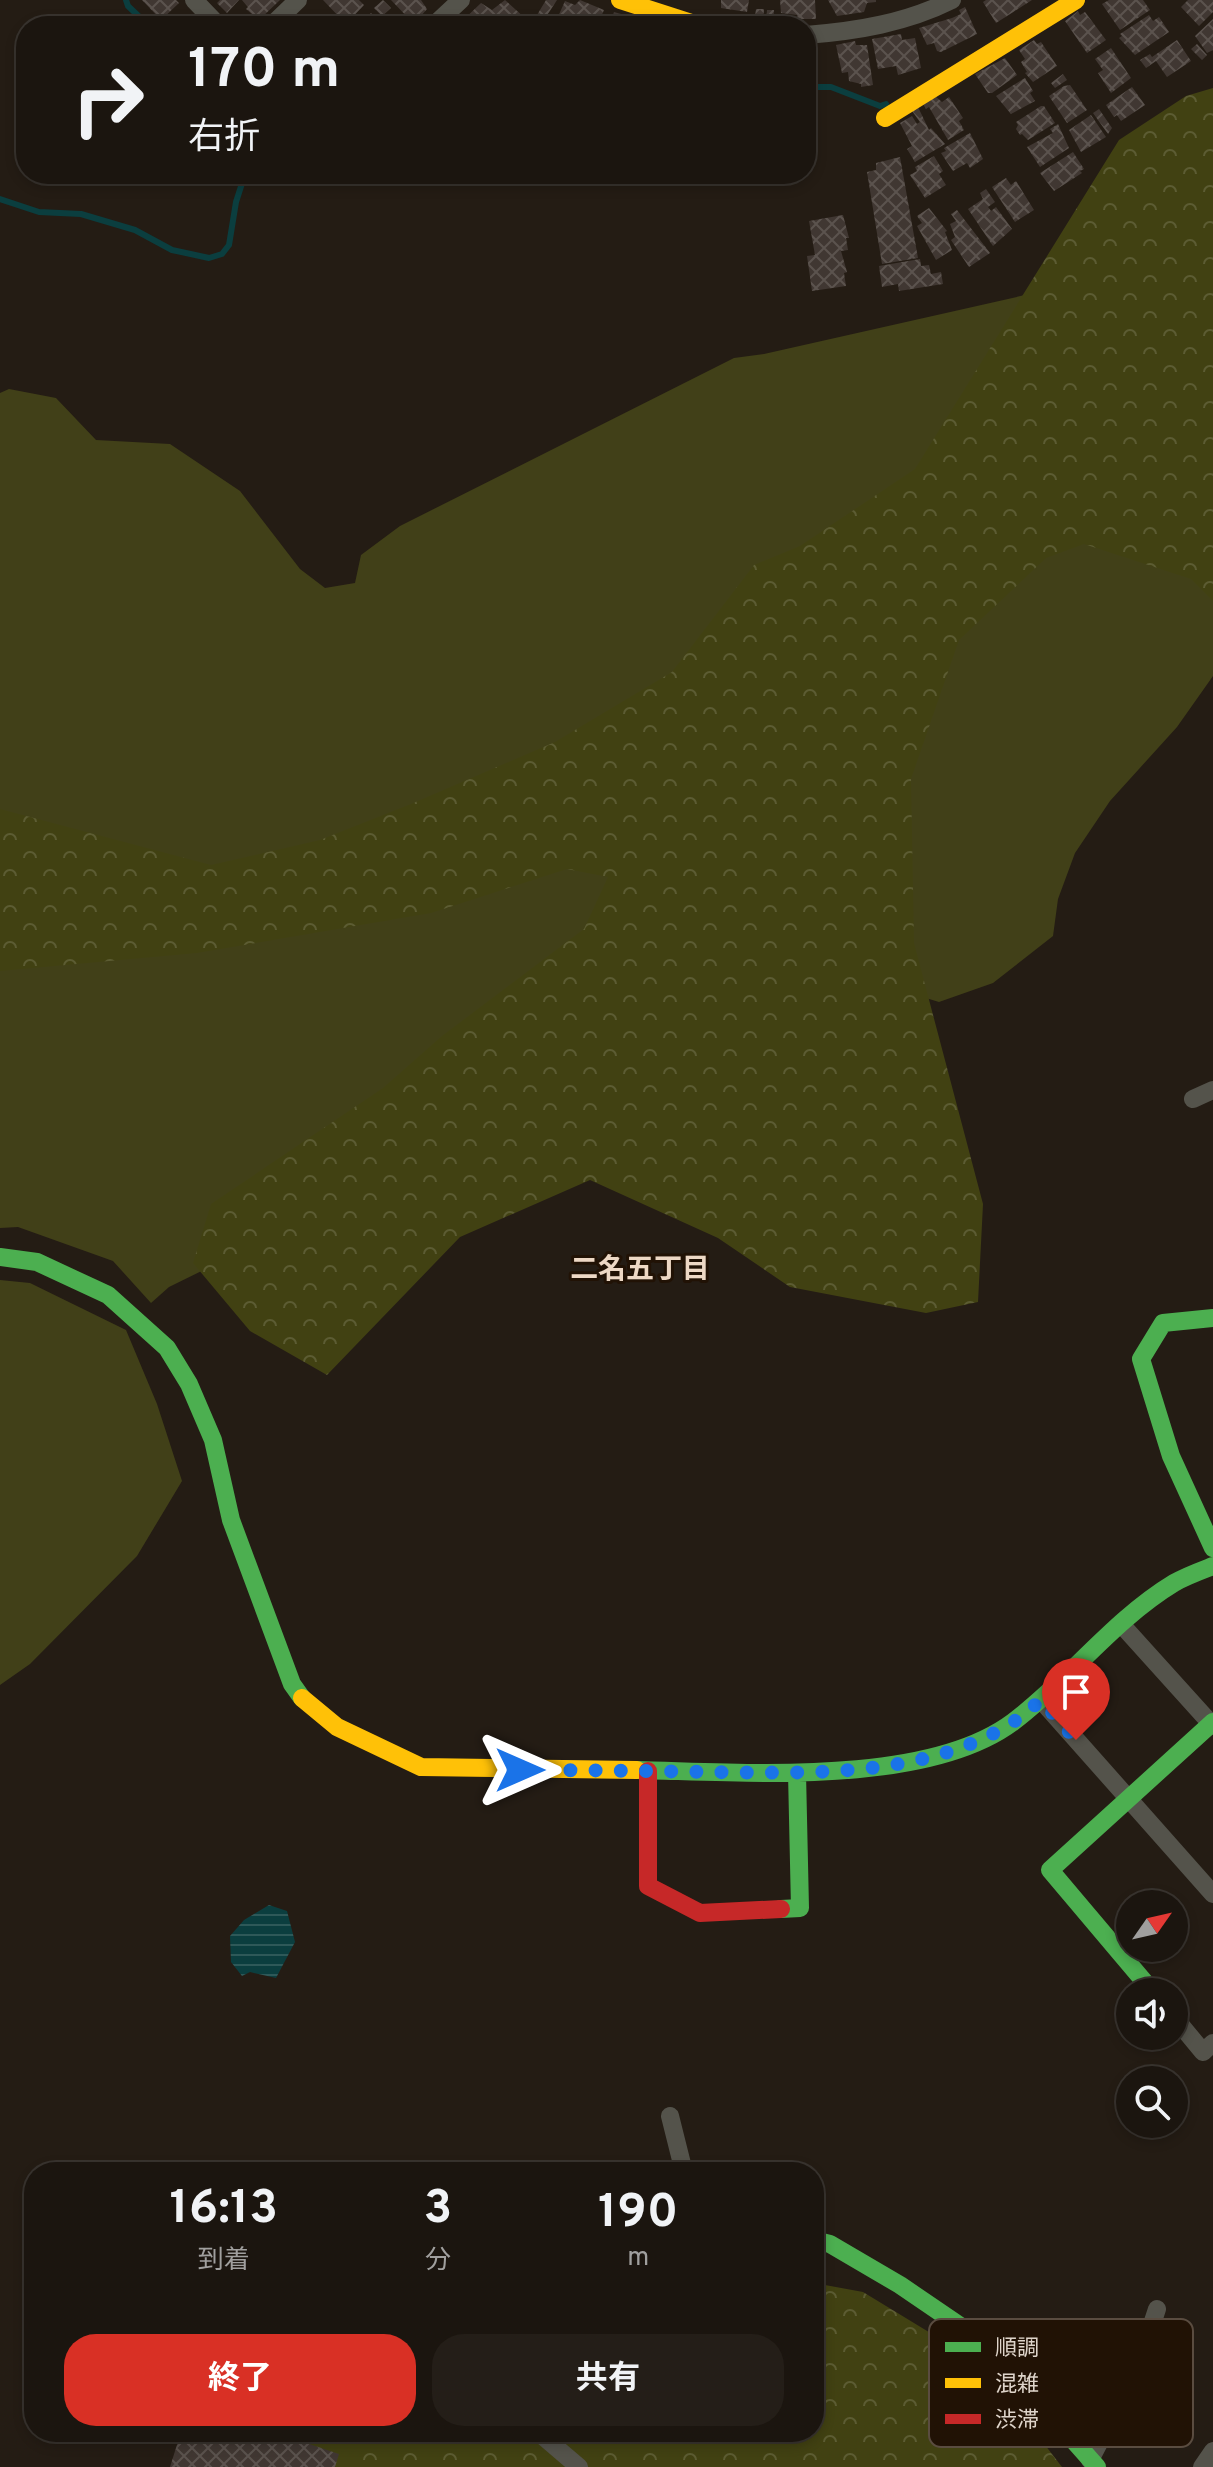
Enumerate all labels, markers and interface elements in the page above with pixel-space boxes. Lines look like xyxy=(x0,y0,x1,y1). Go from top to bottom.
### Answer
text: 170 m xyxy=(188,37,340,107)
icon: right xyxy=(56,48,160,152)
text: 右折 xyxy=(188,116,260,162)
district label: 二名五丁目 xyxy=(570,1253,710,1289)
pin xyxy=(1042,1658,1110,1740)
icon: arrive xyxy=(1054,1670,1098,1714)
position arrow xyxy=(478,1728,562,1812)
north arrow xyxy=(1116,1890,1188,1962)
map controls xyxy=(1116,1890,1188,2138)
button: sound xyxy=(1116,1978,1188,2050)
button: search xyxy=(1116,2066,1188,2138)
text: 16:13 xyxy=(170,2180,278,2240)
text: 3 xyxy=(424,2180,452,2240)
text: 190 xyxy=(598,2184,678,2244)
text: m xyxy=(627,2242,649,2275)
text: 到着 xyxy=(198,2245,250,2278)
text: 分 xyxy=(425,2245,451,2278)
legend xyxy=(929,2319,1193,2447)
button: 終了 xyxy=(64,2334,416,2426)
button: 共有 xyxy=(432,2334,784,2426)
text: 順調 xyxy=(995,2336,1039,2363)
text: 混雑 xyxy=(995,2372,1039,2399)
text: 渋滞 xyxy=(995,2408,1039,2435)

